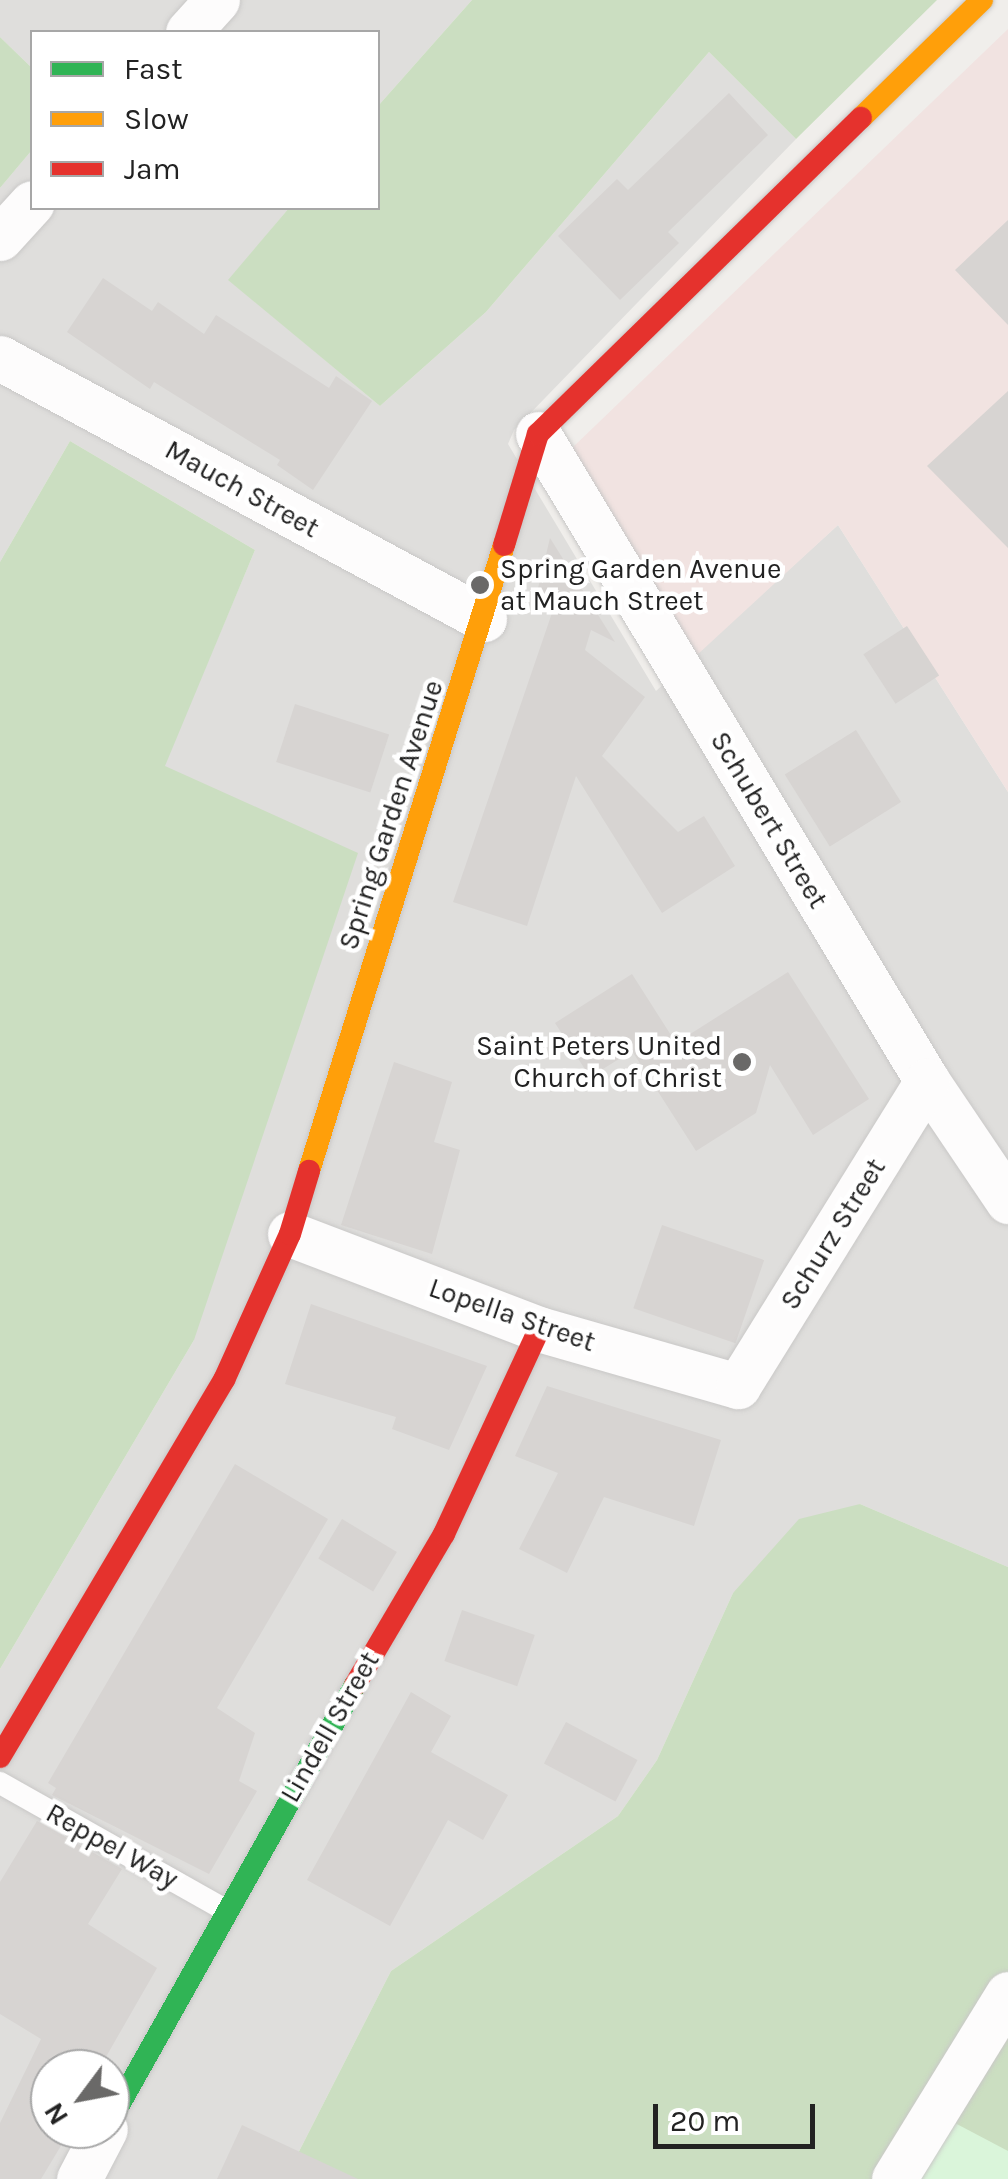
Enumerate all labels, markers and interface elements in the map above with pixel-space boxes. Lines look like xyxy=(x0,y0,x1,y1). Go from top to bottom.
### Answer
legend xyxy=(30,30,380,210)
text: Fast xyxy=(124,51,183,87)
text: Slow xyxy=(124,101,189,137)
text: Jam xyxy=(124,151,181,187)
street label: Mauch Street xyxy=(159,433,325,545)
place label: Spring Garden Avenue at Mauch Street xyxy=(500,552,781,618)
marker: Spring Garden Avenue at Mauch Street xyxy=(469,574,491,596)
street label: Spring Garden Avenue xyxy=(332,676,450,954)
street label: Schubert Street xyxy=(703,725,835,915)
place label: Saint Peters United Church of Christ xyxy=(476,1029,722,1095)
marker: Saint Peters United Church of Christ xyxy=(731,1051,753,1073)
street label: Schurz Street xyxy=(773,1152,893,1316)
street label: Lopella Street xyxy=(424,1271,600,1359)
street label: Lindell Street xyxy=(273,1646,387,1808)
street label: Reppel Way xyxy=(40,1796,184,1896)
north arrow xyxy=(30,2049,130,2149)
scale bar xyxy=(658,2084,820,2146)
text: N xyxy=(37,2097,75,2131)
text: 20 m xyxy=(670,2103,740,2139)

